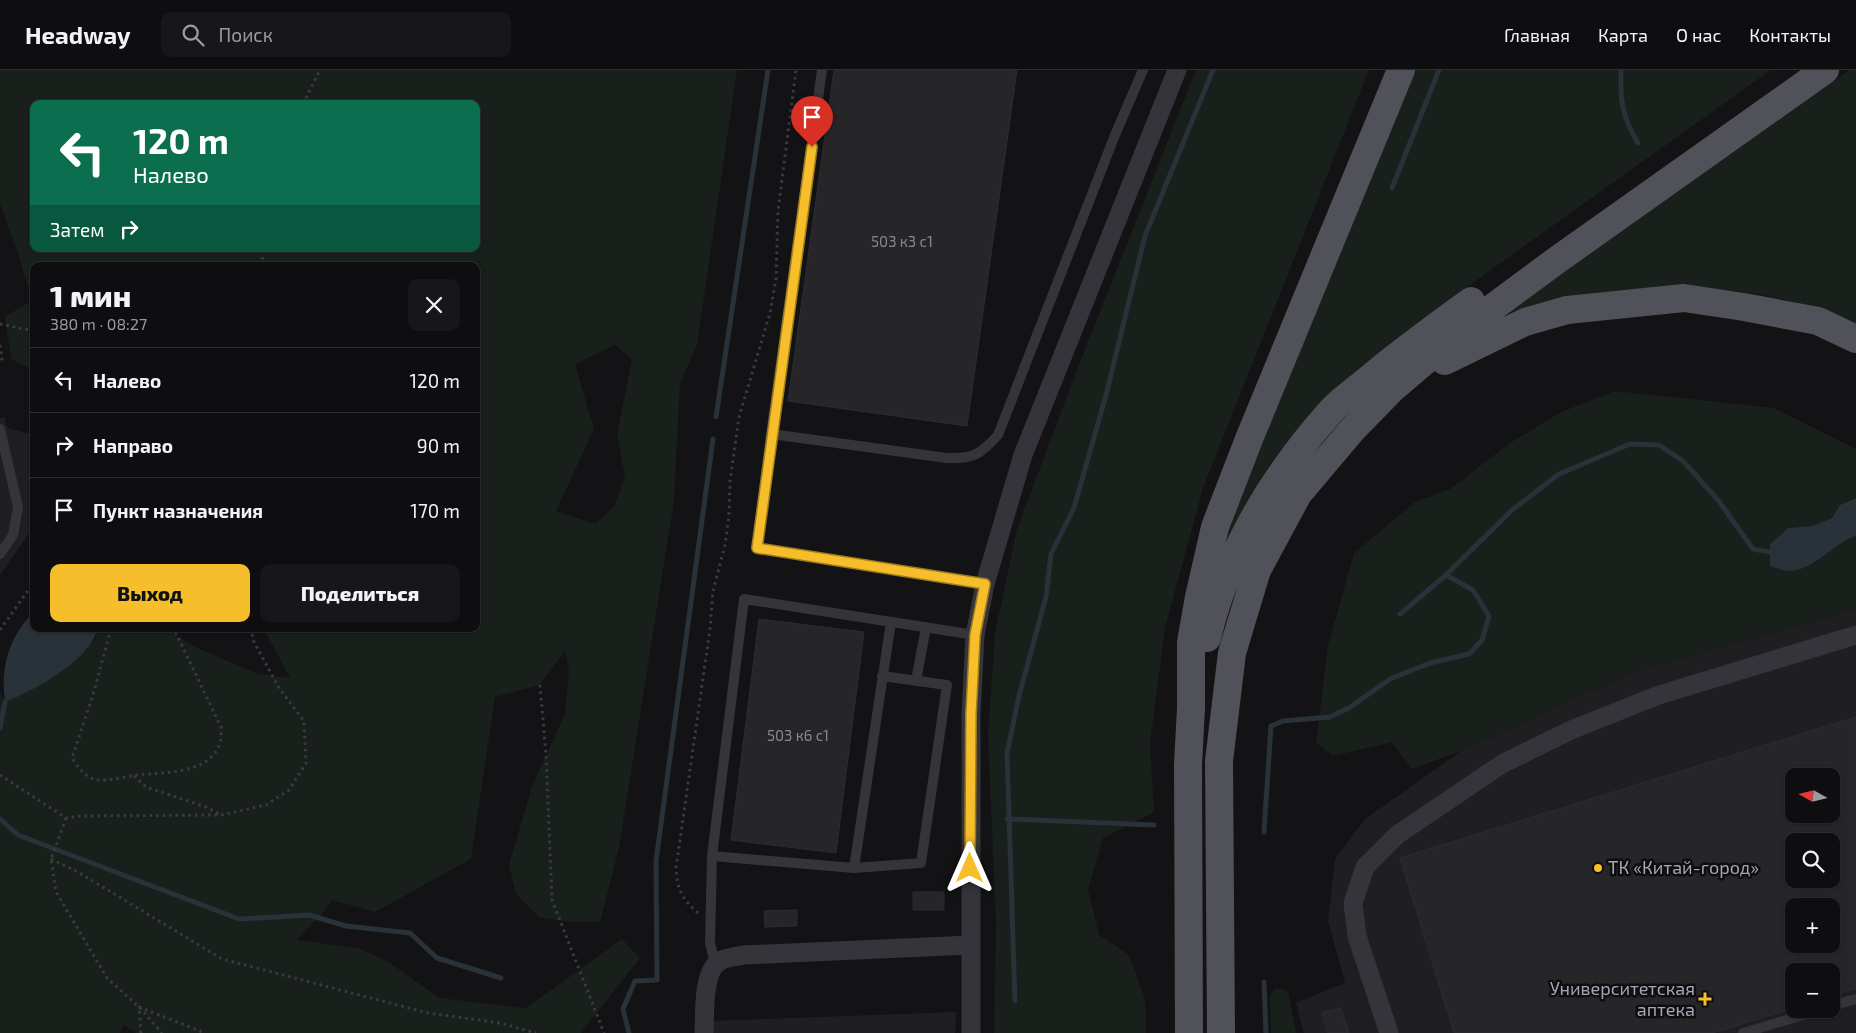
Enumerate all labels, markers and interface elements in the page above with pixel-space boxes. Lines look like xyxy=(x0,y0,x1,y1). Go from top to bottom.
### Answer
search box xyxy=(161,12,511,57)
text: Headway xyxy=(25,20,131,49)
icon: search xyxy=(179,21,207,49)
text: Поиск xyxy=(219,23,273,46)
text: Главная xyxy=(1504,24,1570,46)
text: Карта xyxy=(1598,24,1648,46)
text: О нас xyxy=(1676,24,1721,46)
text: Контакты xyxy=(1749,24,1831,46)
pin xyxy=(791,96,833,147)
icon: arrive xyxy=(798,103,826,131)
text: 120 m xyxy=(133,119,229,161)
icon: left xyxy=(50,120,115,185)
text: Налево xyxy=(133,161,209,187)
icon: right xyxy=(115,215,143,243)
text: Затем xyxy=(50,218,105,241)
house number: 503 к3 с1 xyxy=(871,232,933,250)
text: 1 мин xyxy=(50,277,131,313)
button: close xyxy=(408,279,460,331)
text: 380 m · 08:27 xyxy=(50,314,147,333)
icon: left xyxy=(50,366,78,394)
text: Налево xyxy=(93,369,161,392)
text: 120 m xyxy=(409,369,460,392)
icon: right xyxy=(50,431,78,459)
text: Направо xyxy=(93,434,173,457)
text: 90 m xyxy=(417,434,460,457)
icon: arrive xyxy=(50,496,78,524)
text: Пункт назначения xyxy=(93,499,263,522)
text: 170 m xyxy=(410,499,460,522)
button: Выход xyxy=(50,564,250,622)
button: Поделиться xyxy=(260,564,460,622)
house number: 503 к6 с1 xyxy=(767,726,829,744)
north arrow xyxy=(1785,768,1840,822)
map controls xyxy=(1785,768,1840,1018)
button: search xyxy=(1785,833,1840,888)
position arrow xyxy=(943,841,995,893)
place label: ТК «Китай-город» xyxy=(1608,856,1759,878)
marker: ТК «Китай-город» xyxy=(1592,862,1604,874)
button: + xyxy=(1785,898,1840,953)
button: − xyxy=(1785,963,1840,1018)
place label: Университетская аптека xyxy=(1550,977,1695,1020)
marker: Университетская аптека xyxy=(1699,993,1711,1005)

